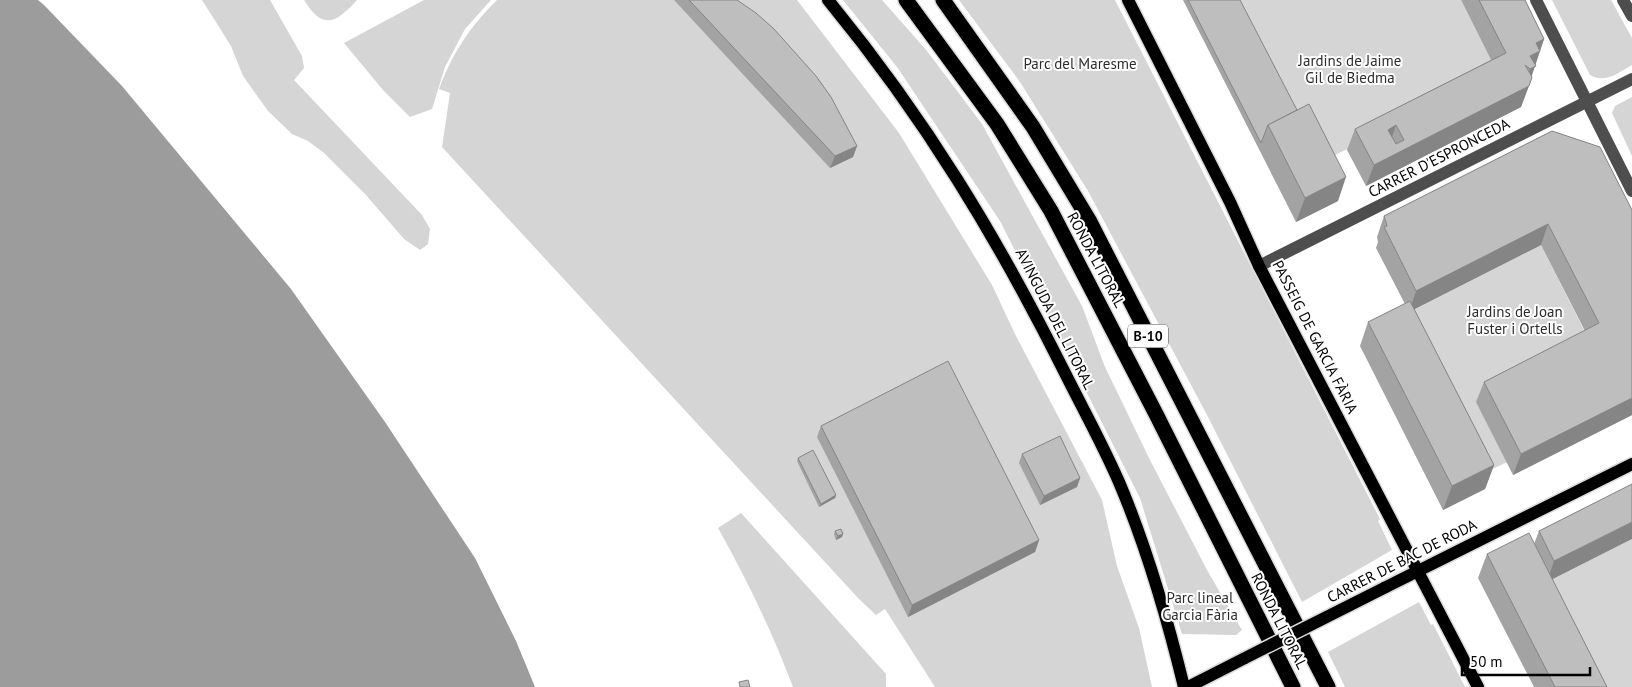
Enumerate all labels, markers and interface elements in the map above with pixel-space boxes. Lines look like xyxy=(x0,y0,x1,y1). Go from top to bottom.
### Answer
park label: Jardins de Jaime Gil de Biedma xyxy=(1298,51,1401,87)
park label: Parc del Maresme xyxy=(1023,54,1137,73)
street label: CARRER D'ESPRONCEDA xyxy=(1365,114,1513,201)
street label: RONDA LITORAL xyxy=(1063,209,1130,311)
street label: AVINGUDA DEL LITORAL xyxy=(1012,245,1099,393)
street label: PASSEIG DE GARCIA FÀRIA xyxy=(1269,257,1362,417)
park label: Jardins de Joan Fuster i Ortells xyxy=(1466,302,1563,338)
road number: B-10 xyxy=(1128,324,1168,348)
street label: CARRER DE BAC DE RODA xyxy=(1324,514,1480,607)
street label: RONDA LITORAL xyxy=(1247,570,1312,672)
park label: Parc lineal Garcia Fària xyxy=(1162,588,1238,624)
scale bar xyxy=(1462,644,1590,676)
text: 50 m xyxy=(1470,652,1503,671)

